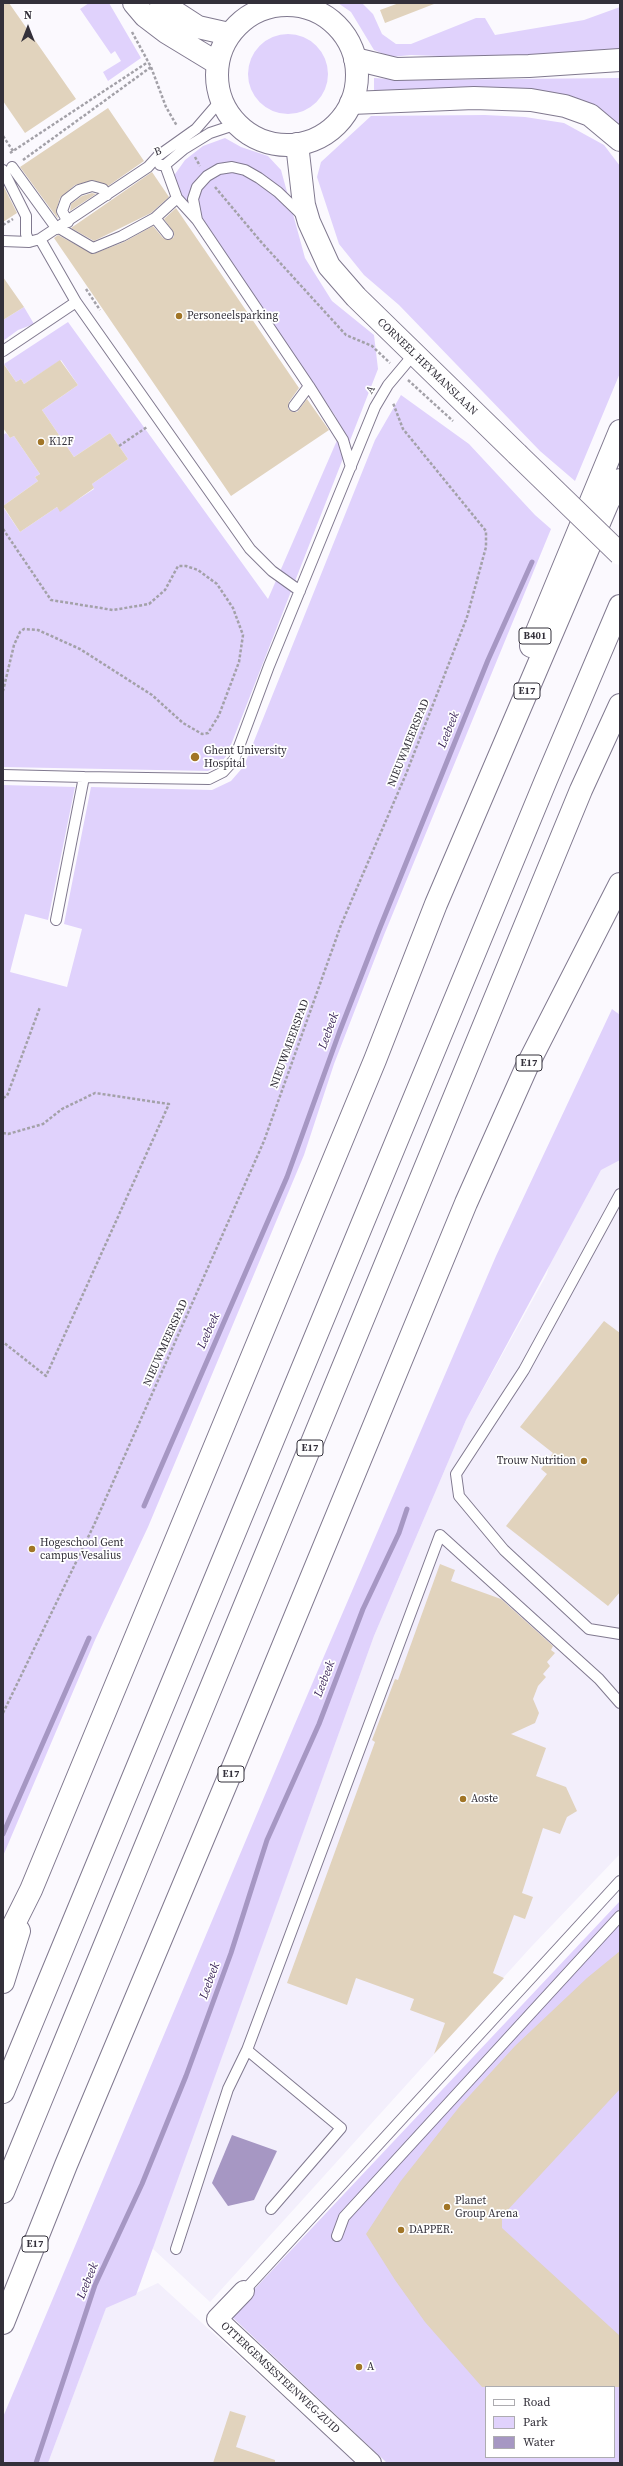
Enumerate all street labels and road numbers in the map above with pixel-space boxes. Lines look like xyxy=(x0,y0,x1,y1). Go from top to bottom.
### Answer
street label: B xyxy=(152,145,164,159)
street label: CORNEEL HEYMANSLAAN xyxy=(374,316,480,418)
street label: A xyxy=(363,383,379,397)
road number: B401 xyxy=(519,628,551,644)
road number: E17 xyxy=(514,683,540,699)
street label: NIEUWMEERSPAD xyxy=(385,697,433,789)
street label: NIEUWMEERSPAD xyxy=(268,998,312,1090)
road number: E17 xyxy=(516,1055,542,1071)
street label: NIEUWMEERSPAD xyxy=(141,1298,191,1388)
road number: E17 xyxy=(297,1440,323,1456)
road number: E17 xyxy=(218,1766,244,1782)
road number: E17 xyxy=(22,2236,48,2252)
street label: OTTERGEMSESTEENWEG-ZUID xyxy=(218,2319,342,2437)

